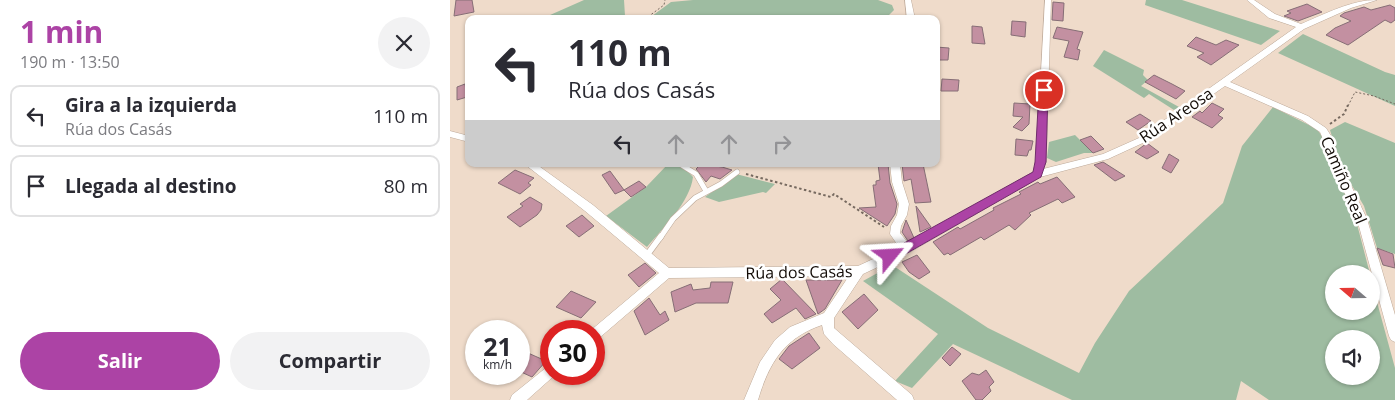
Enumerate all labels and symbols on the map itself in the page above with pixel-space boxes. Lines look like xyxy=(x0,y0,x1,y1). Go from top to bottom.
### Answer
pin xyxy=(1023,69,1065,111)
street label: Rúa Areosa xyxy=(1135,82,1217,148)
street label: Camiño Real xyxy=(1316,133,1372,227)
position arrow xyxy=(863,229,915,281)
street label: Rúa dos Casás xyxy=(745,260,853,284)
north arrow xyxy=(1325,265,1380,320)
speed limit sign: 30 xyxy=(540,320,605,385)

